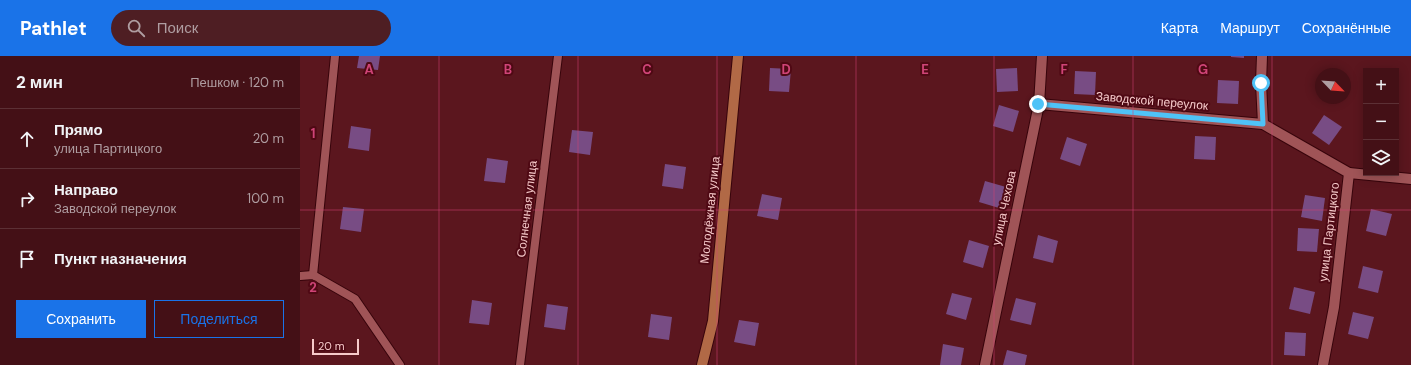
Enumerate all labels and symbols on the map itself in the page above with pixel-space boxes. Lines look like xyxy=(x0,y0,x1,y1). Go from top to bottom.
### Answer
text: A xyxy=(364,61,374,78)
text: B xyxy=(504,61,512,78)
text: C xyxy=(642,61,652,78)
text: D xyxy=(781,61,791,78)
text: E xyxy=(921,61,929,78)
text: F xyxy=(1060,61,1068,78)
text: G xyxy=(1198,61,1208,78)
north arrow xyxy=(1315,68,1351,104)
route start xyxy=(1252,74,1270,92)
street label: Заводской переулок xyxy=(1095,88,1210,114)
route end xyxy=(1029,95,1047,113)
text: 1 xyxy=(311,125,315,142)
street label: Молодёжная улица xyxy=(696,155,724,264)
street label: Солнечная улица xyxy=(513,159,541,258)
street label: улица Чехова xyxy=(988,169,1020,247)
street label: улица Партицкого xyxy=(1315,181,1343,283)
text: 2 xyxy=(309,279,317,296)
scale bar xyxy=(312,337,359,356)

